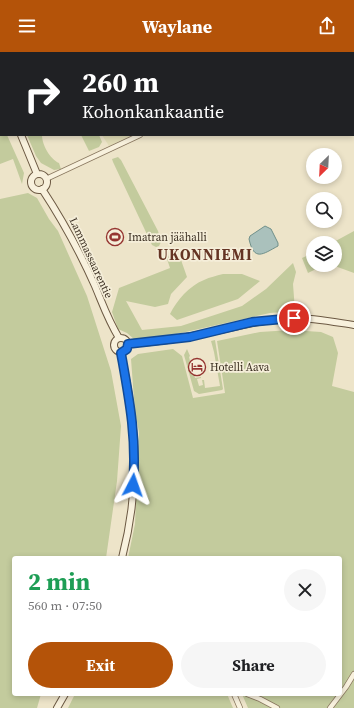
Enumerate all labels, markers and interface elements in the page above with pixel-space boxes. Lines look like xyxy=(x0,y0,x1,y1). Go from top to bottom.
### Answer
text: Waylane xyxy=(142,14,212,39)
icon: menu xyxy=(16,15,38,37)
icon: share xyxy=(316,15,338,37)
text: 260 m xyxy=(82,63,159,101)
icon: right xyxy=(16,68,68,120)
text: Kohonkankaantie xyxy=(82,99,224,124)
north arrow xyxy=(306,148,342,184)
map controls xyxy=(306,148,342,272)
button: search xyxy=(306,192,342,228)
street label: Lammassaarentie xyxy=(66,215,116,301)
sports icon: Imatran jäähalli xyxy=(105,227,125,247)
place label: Imatran jäähalli xyxy=(128,230,207,245)
button: layers xyxy=(306,236,342,272)
district label: UKONNIEMI xyxy=(157,244,253,265)
pin xyxy=(277,301,311,335)
icon: arrive xyxy=(283,307,305,329)
hotel icon: Hotelli Aava xyxy=(187,357,207,377)
place label: Hotelli Aava xyxy=(210,360,270,375)
position arrow xyxy=(112,464,154,506)
text: 2 min xyxy=(28,565,90,598)
button: close xyxy=(284,569,326,611)
text: 560 m · 07:50 xyxy=(28,597,102,614)
button: Exit xyxy=(28,642,173,688)
button: Share xyxy=(181,642,326,688)

